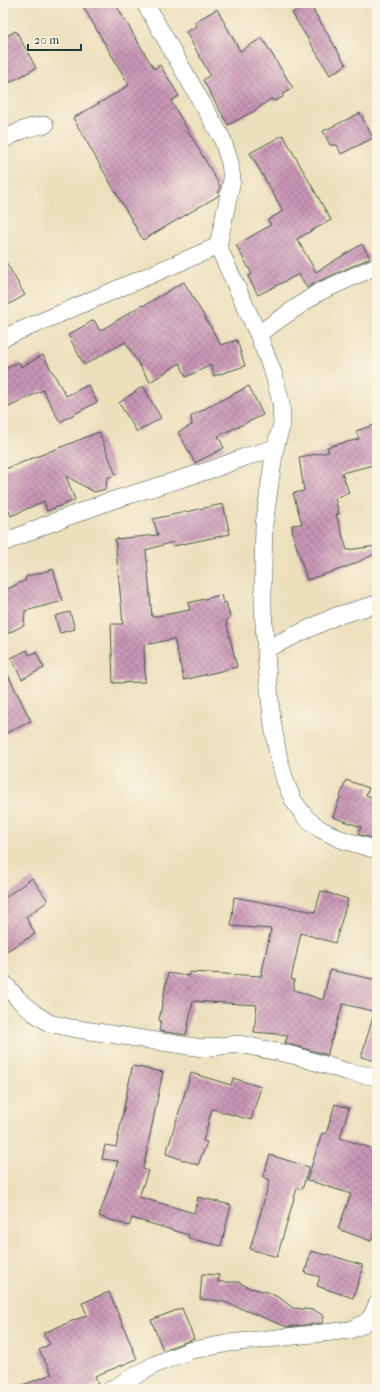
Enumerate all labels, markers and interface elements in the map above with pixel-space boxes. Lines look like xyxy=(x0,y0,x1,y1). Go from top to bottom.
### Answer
scale bar xyxy=(28,26,81,52)
text: 20 m xyxy=(34,33,59,47)

